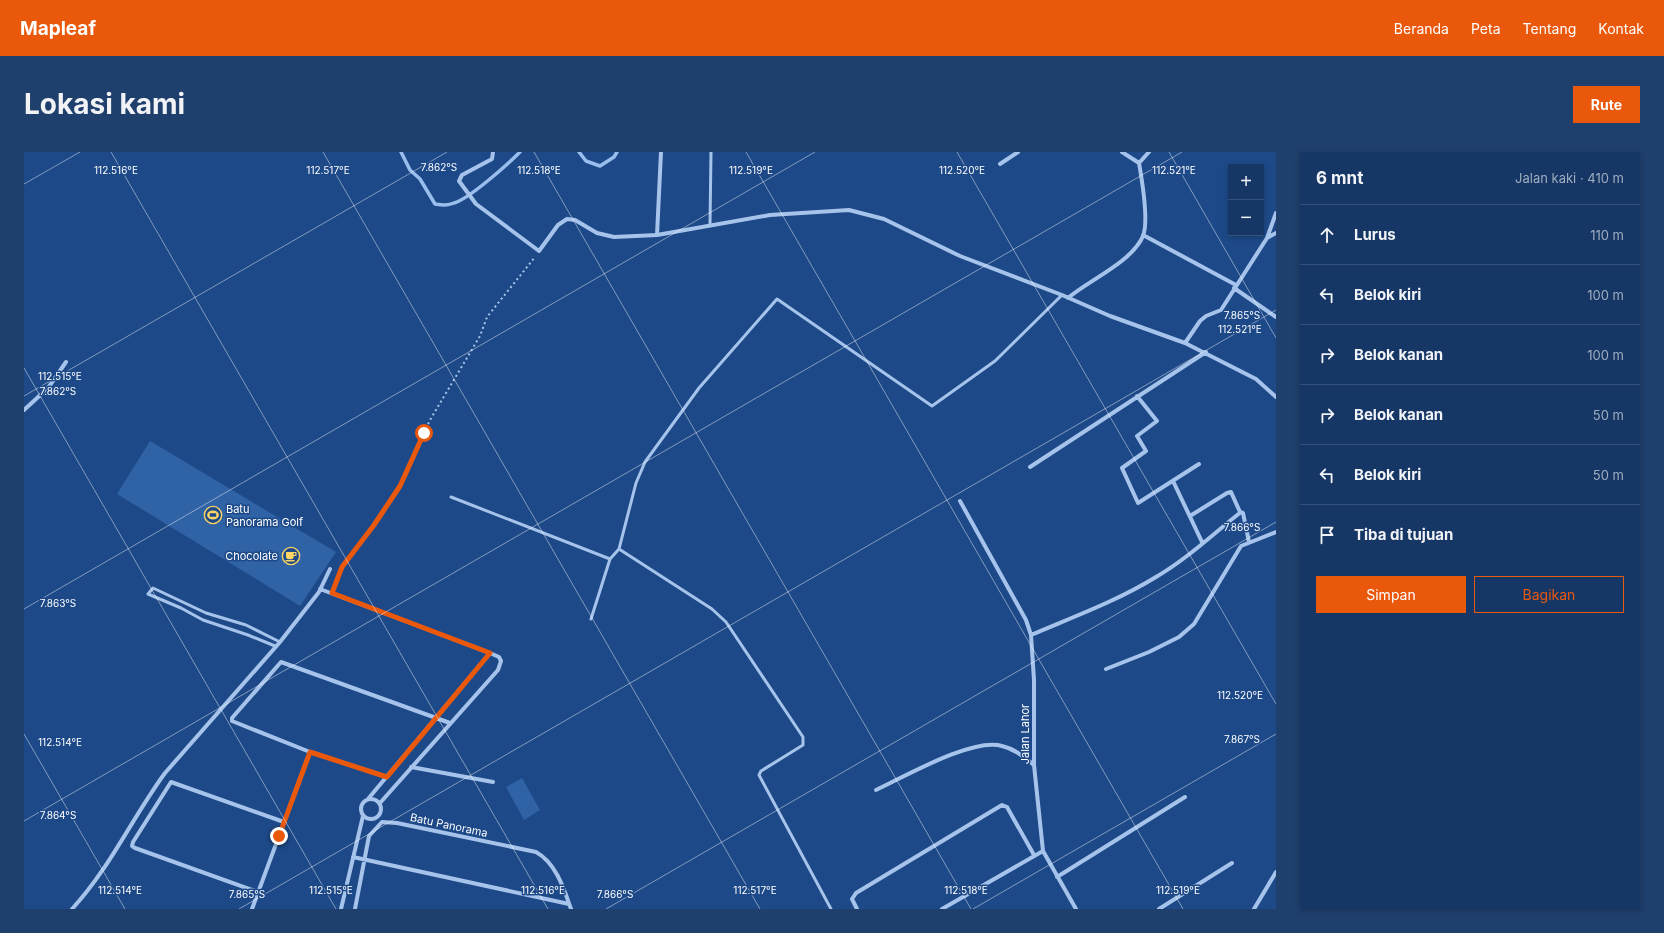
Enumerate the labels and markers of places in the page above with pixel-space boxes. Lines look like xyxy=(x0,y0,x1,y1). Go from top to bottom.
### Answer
place label: Batu Panorama Golf xyxy=(226,502,303,529)
sports icon: Batu Panorama Golf xyxy=(203,505,223,525)
cafe icon: Chocolate xyxy=(281,546,301,566)
place label: Chocolate xyxy=(225,549,278,563)

